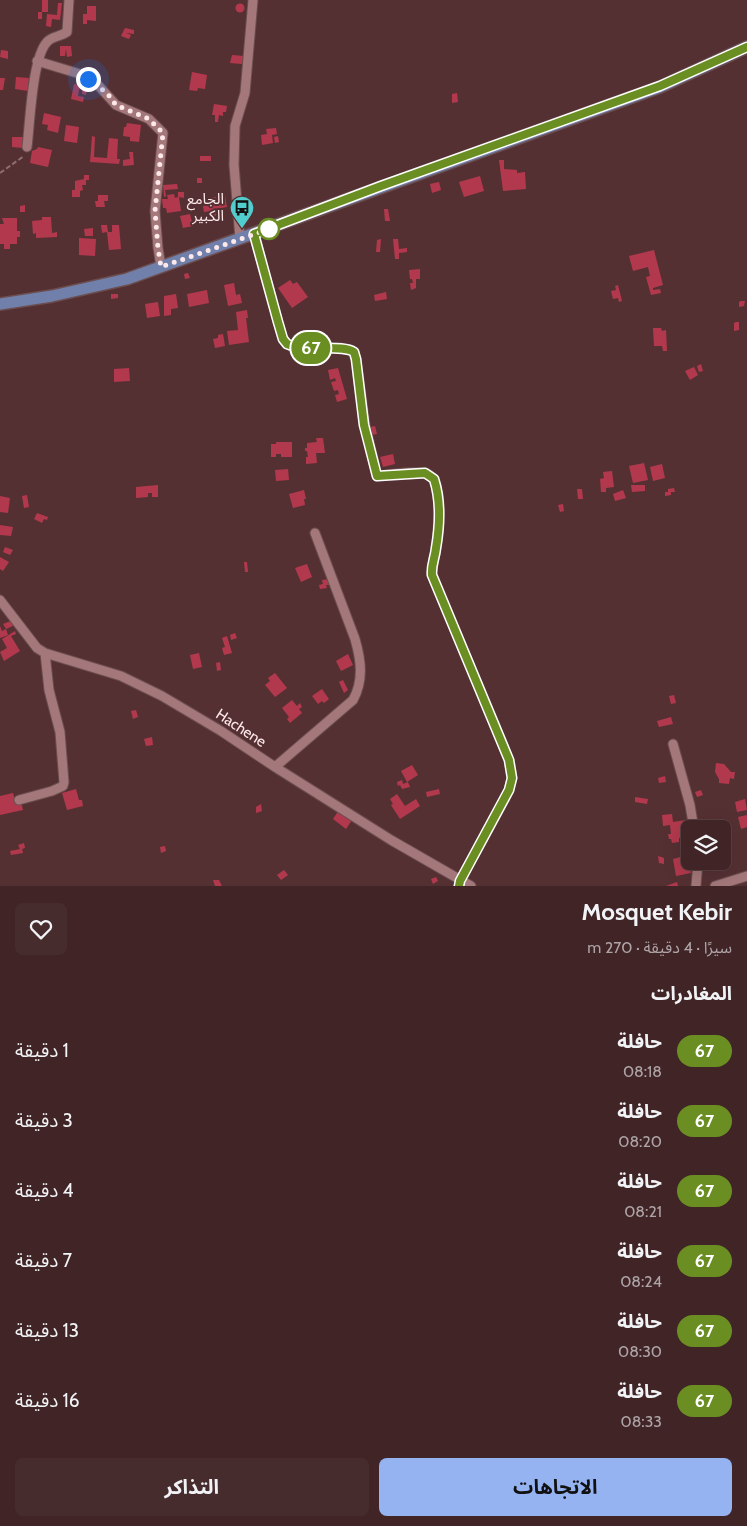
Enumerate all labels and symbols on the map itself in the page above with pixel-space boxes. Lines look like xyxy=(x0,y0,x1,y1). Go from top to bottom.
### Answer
your location xyxy=(76,67,101,92)
place label: الجامع الكبير xyxy=(187,190,224,225)
bus stop icon: الجامع الكبير xyxy=(229,195,255,229)
unlabelled marker xyxy=(258,218,280,240)
line badge: 67 xyxy=(288,332,334,364)
street label: Hachene xyxy=(212,705,270,751)

